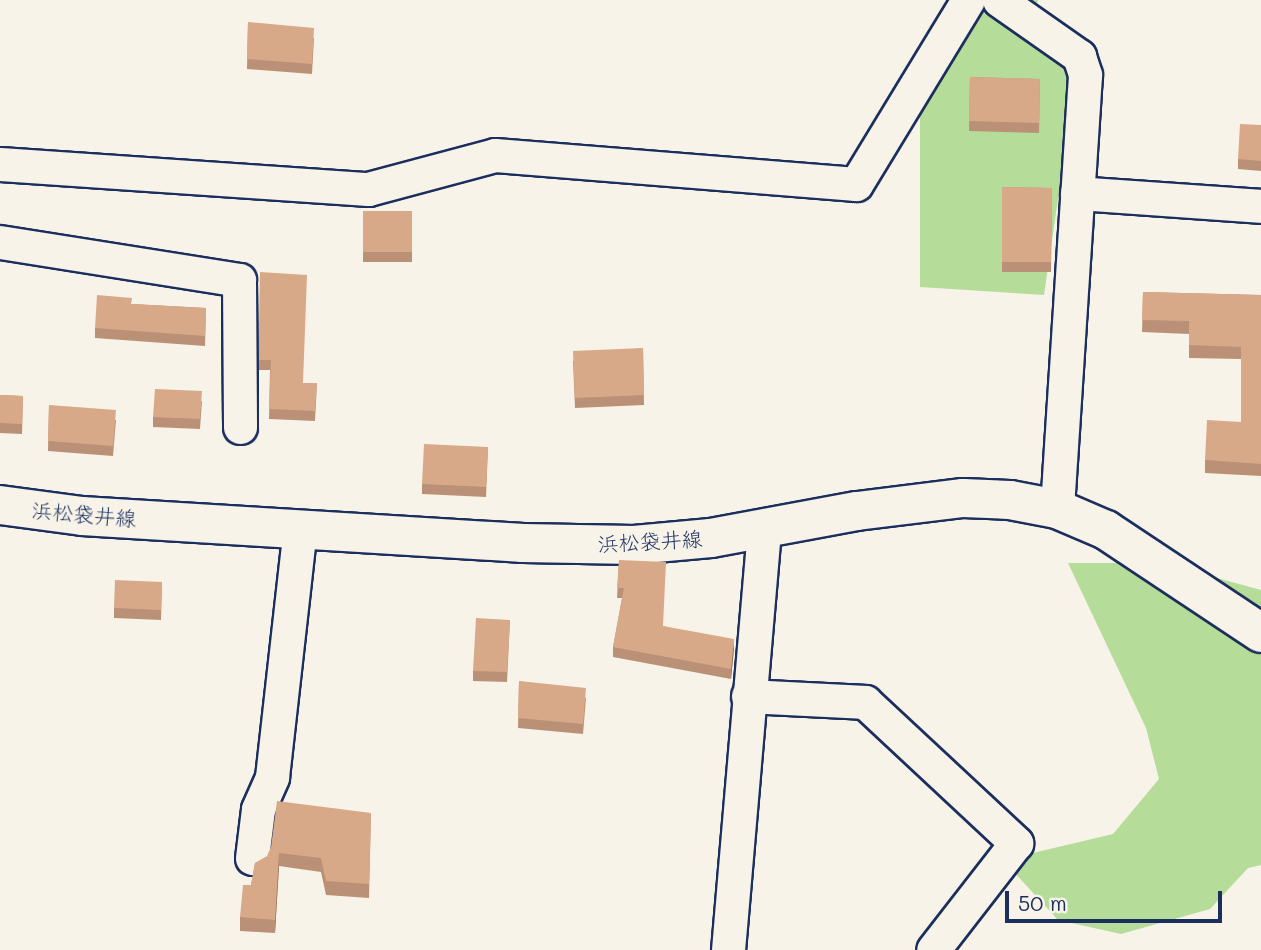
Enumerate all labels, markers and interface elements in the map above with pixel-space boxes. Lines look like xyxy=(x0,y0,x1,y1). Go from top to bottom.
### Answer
street label: 浜松袋井線 xyxy=(31,497,137,531)
street label: 浜松袋井線 xyxy=(597,526,703,556)
scale bar xyxy=(1009,876,1226,920)
text: 50 m xyxy=(1018,889,1067,916)

